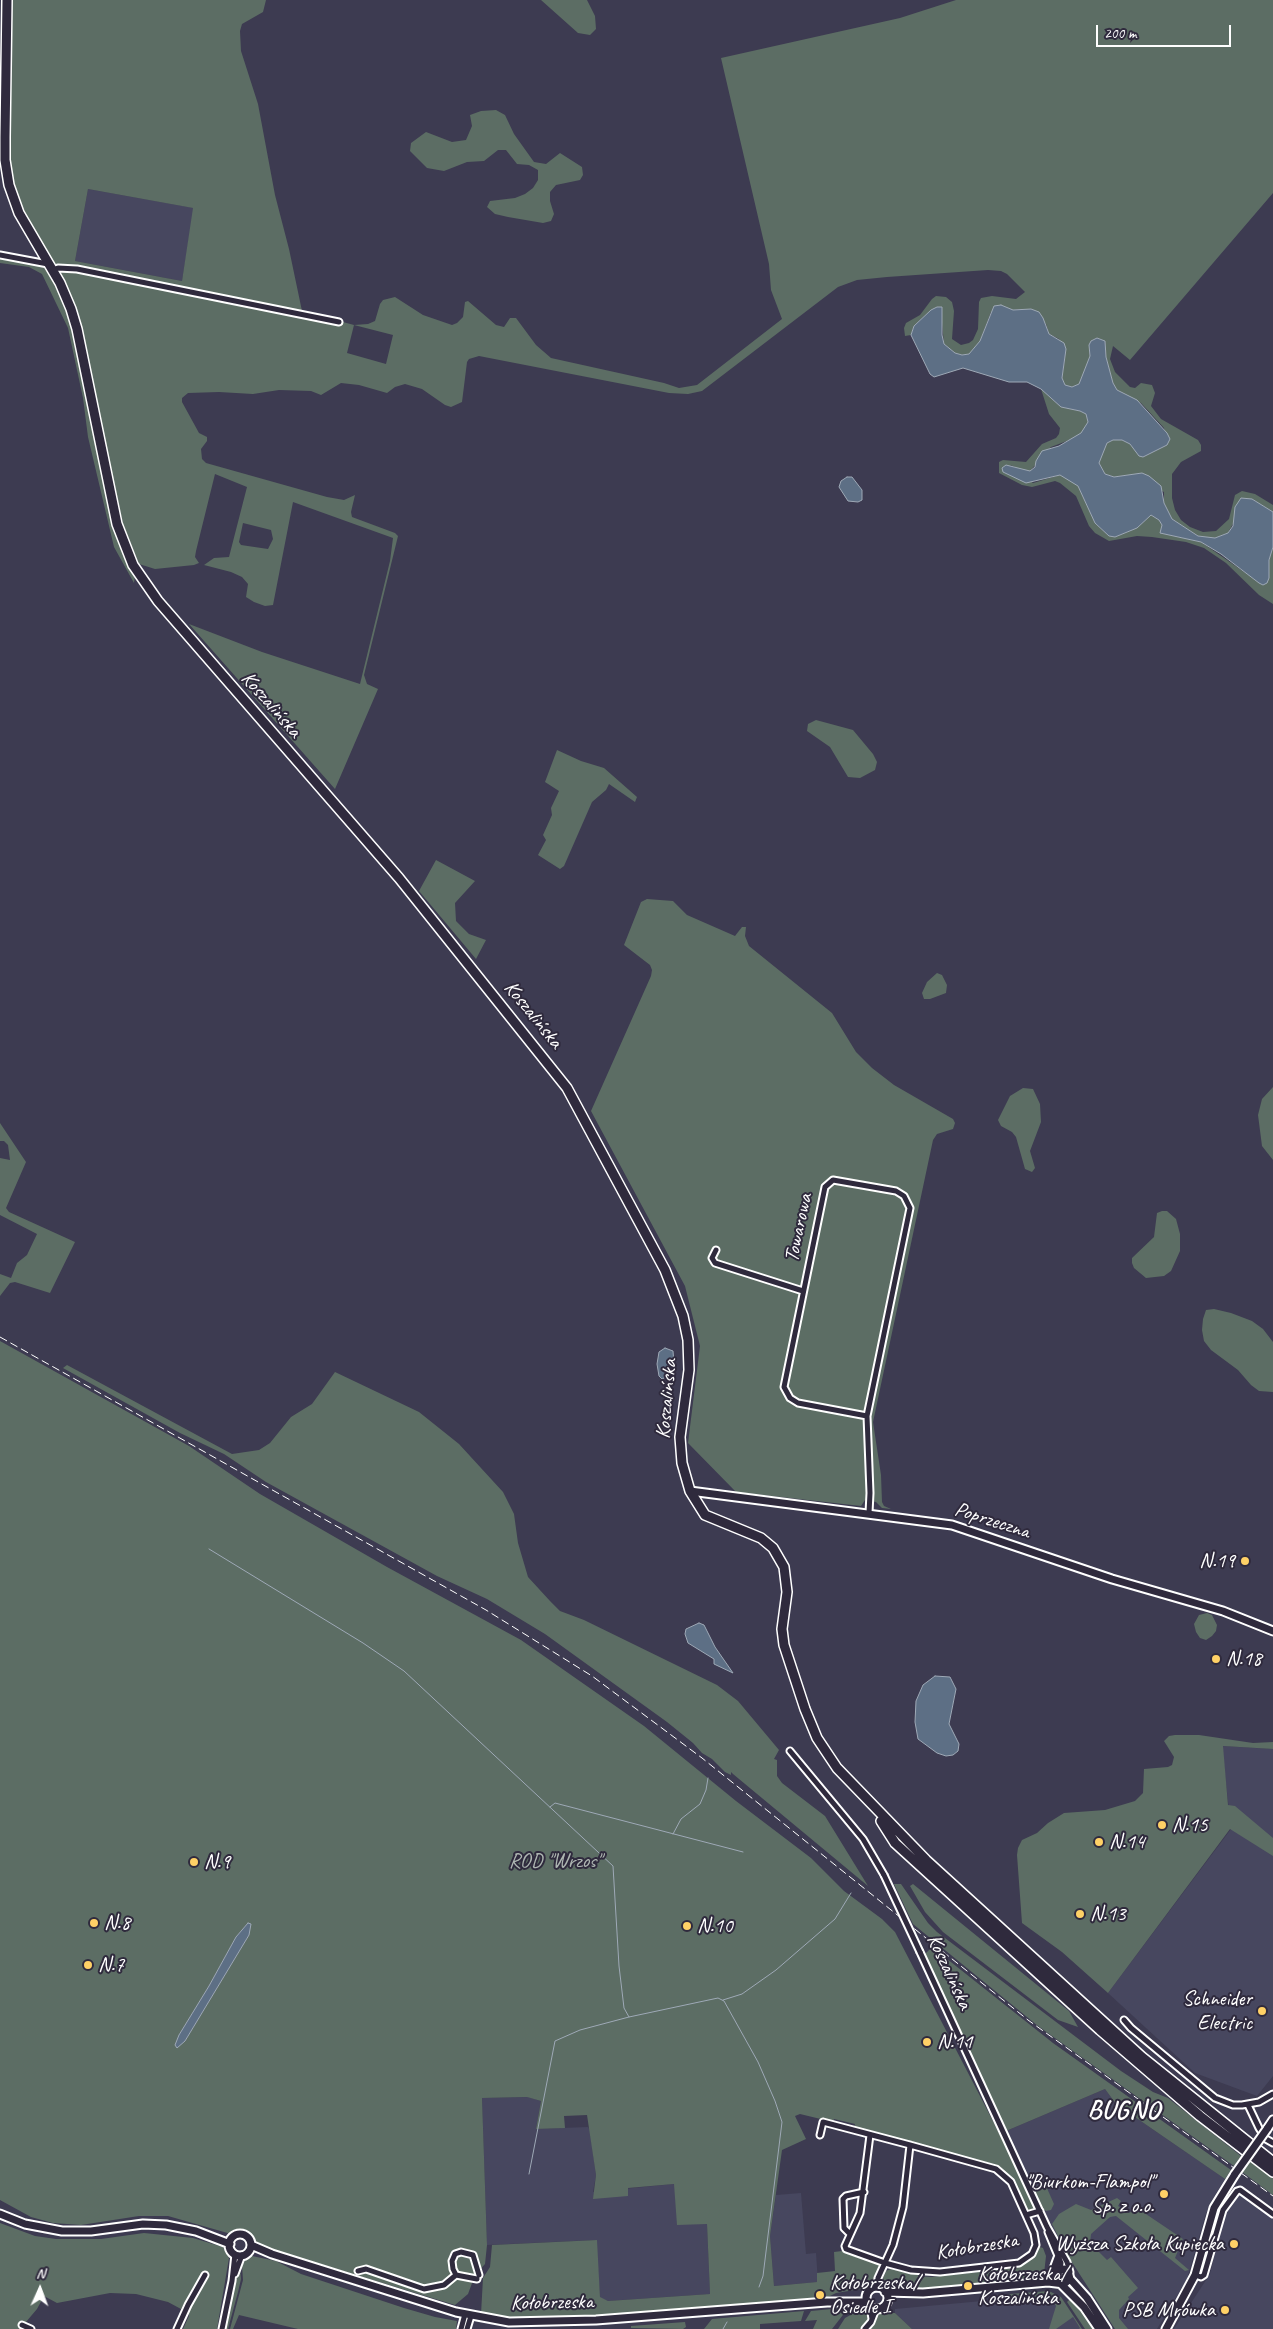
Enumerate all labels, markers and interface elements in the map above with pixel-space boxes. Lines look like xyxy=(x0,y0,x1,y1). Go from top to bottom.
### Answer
scale bar xyxy=(1098,15,1233,47)
text: 200 m xyxy=(1104,24,1136,43)
street label: Koszalińska xyxy=(235,667,307,743)
street label: Koszalińska xyxy=(498,976,568,1054)
street label: Towarowa xyxy=(779,1192,819,1264)
street label: Koszalińska xyxy=(651,1358,683,1440)
street label: Poprzeczna xyxy=(951,1497,1033,1545)
place label: N.19 xyxy=(1199,1548,1235,1574)
marker: N.19 xyxy=(1239,1555,1251,1567)
place label: N.18 xyxy=(1226,1646,1262,1672)
marker: N.18 xyxy=(1210,1653,1222,1665)
place label: N.15 xyxy=(1172,1812,1208,1838)
marker: N.15 xyxy=(1156,1819,1168,1831)
place label: N.14 xyxy=(1109,1829,1145,1855)
marker: N.14 xyxy=(1093,1836,1105,1848)
park label: ROD "Wrzos" xyxy=(509,1848,601,1874)
place label: N.9 xyxy=(204,1849,230,1875)
marker: N.9 xyxy=(188,1856,200,1868)
place label: N.13 xyxy=(1090,1901,1126,1927)
marker: N.13 xyxy=(1074,1908,1086,1920)
place label: N.8 xyxy=(104,1910,130,1936)
place label: N.10 xyxy=(697,1913,733,1939)
marker: N.8 xyxy=(88,1917,100,1929)
marker: N.10 xyxy=(681,1920,693,1932)
street label: Koszalińska xyxy=(921,1930,977,2014)
place label: N.7 xyxy=(98,1952,124,1978)
marker: N.7 xyxy=(82,1959,94,1971)
place label: Schneider Electric xyxy=(1182,1986,1252,2036)
marker: Schneider Electric xyxy=(1256,2005,1268,2017)
place label: N.11 xyxy=(937,2029,973,2055)
marker: N.11 xyxy=(921,2036,933,2048)
district label: BUGNO xyxy=(1087,2095,1161,2127)
place label: "Biurkom-Flampol" Sp. z o.o. xyxy=(1026,2169,1154,2219)
marker: "Biurkom-Flampol" Sp. z o.o. xyxy=(1158,2188,1170,2200)
street label: Kołobrzeska xyxy=(934,2228,1020,2266)
place label: Wyższa Szkoła Kupiecka xyxy=(1055,2231,1224,2257)
marker: Wyższa Szkoła Kupiecka xyxy=(1228,2238,1240,2250)
place label: Kołobrzeska/ Koszalińska xyxy=(978,2261,1067,2311)
north arrow xyxy=(15,2264,65,2314)
text: N xyxy=(36,2265,45,2282)
place label: Kołobrzeska/ Osiedle I xyxy=(830,2270,919,2320)
marker: Kołobrzeska/ Koszalińska xyxy=(962,2280,974,2292)
marker: Kołobrzeska/ Osiedle I xyxy=(814,2289,826,2301)
street label: Kołobrzeska xyxy=(511,2290,593,2316)
place label: PSB Mrówka xyxy=(1122,2297,1215,2323)
marker: PSB Mrówka xyxy=(1219,2304,1231,2316)

